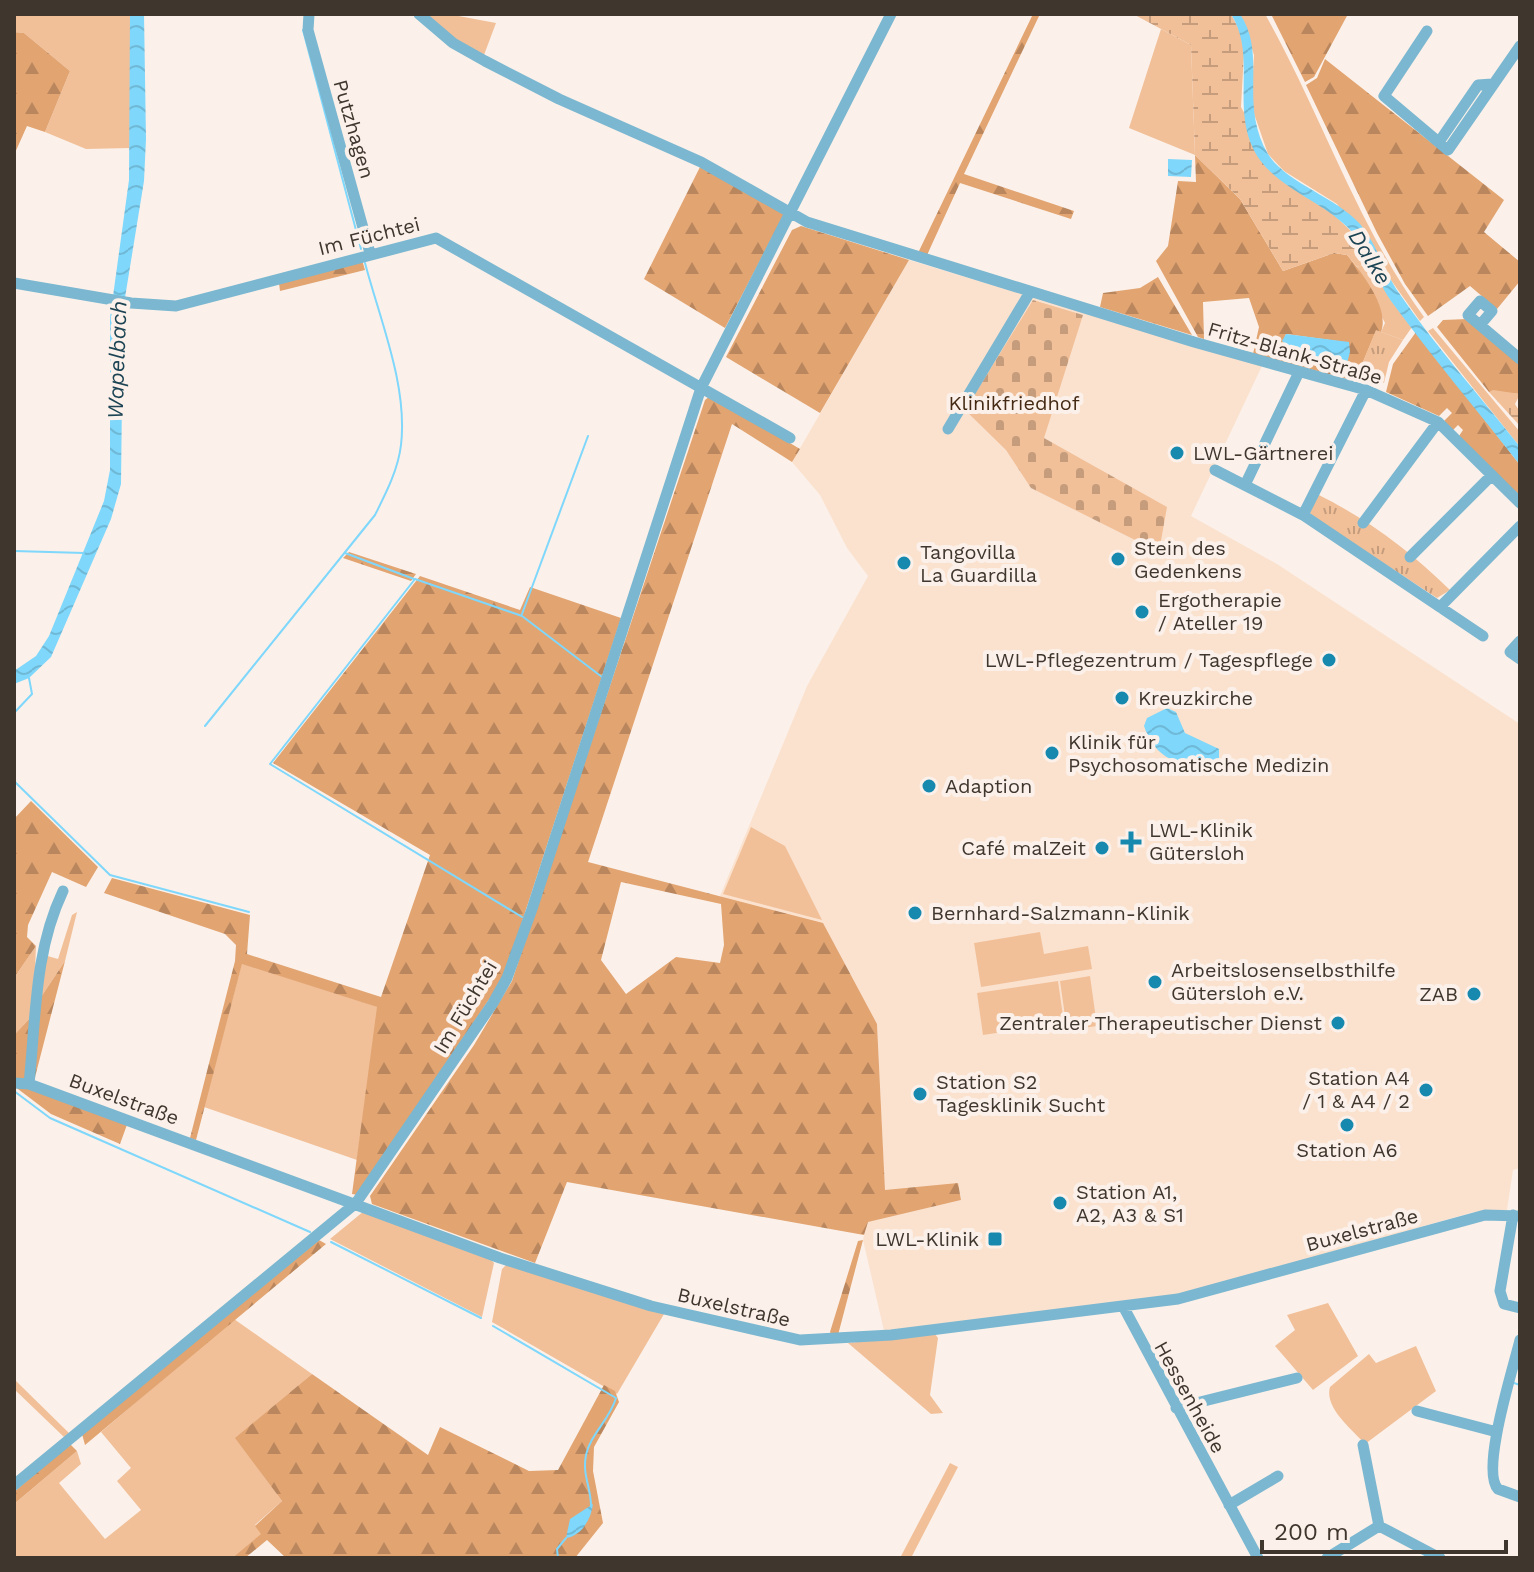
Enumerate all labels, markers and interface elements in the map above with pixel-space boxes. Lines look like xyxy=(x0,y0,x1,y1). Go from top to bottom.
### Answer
street label: Putzhagen xyxy=(328,77,380,181)
street label: Im Füchtei xyxy=(316,212,422,260)
water label: Dalke xyxy=(1344,225,1396,289)
water label: Wapelbach xyxy=(102,300,132,420)
street label: Fritz-Blank-Straße xyxy=(1205,317,1385,389)
park label: Klinikfriedhof xyxy=(948,391,1080,415)
place label: LWL-Gärtnerei xyxy=(1193,441,1334,465)
marker: LWL-Gärtnerei xyxy=(1168,444,1186,462)
place label: Stein des Gedenkens xyxy=(1134,536,1242,583)
place label: Tangovilla La Guardilla xyxy=(920,540,1037,587)
marker: Stein des Gedenkens xyxy=(1109,550,1127,568)
marker: Tangovilla La Guardilla xyxy=(895,554,913,572)
place label: Ergotherapie / Ateller 19 xyxy=(1158,588,1282,635)
marker: Ergotherapie / Ateller 19 xyxy=(1133,603,1151,621)
place label: LWL-Pflegezentrum / Tagespflege xyxy=(985,648,1313,672)
marker: LWL-Pflegezentrum / Tagespflege xyxy=(1320,651,1338,669)
place label: Kreuzkirche xyxy=(1138,686,1253,710)
marker: Kreuzkirche xyxy=(1113,689,1131,707)
place label: Klinik für Psychosomatische Medizin xyxy=(1068,730,1329,777)
marker: Klinik für Psychosomatische Medizin xyxy=(1043,744,1061,762)
place label: Adaption xyxy=(945,774,1032,798)
marker: Adaption xyxy=(920,777,938,795)
place label: LWL-Klinik Gütersloh xyxy=(1149,818,1253,865)
marker: LWL-Klinik Gütersloh xyxy=(1120,831,1142,853)
place label: Café malZeit xyxy=(961,836,1087,860)
marker: Café malZeit xyxy=(1093,839,1111,857)
place label: Bernhard-Salzmann-Klinik xyxy=(931,901,1190,925)
marker: Bernhard-Salzmann-Klinik xyxy=(906,904,924,922)
street label: Im Füchtei xyxy=(428,956,502,1058)
place label: Arbeitslosenselbsthilfe Gütersloh e.V. xyxy=(1171,958,1396,1005)
marker: Arbeitslosenselbsthilfe Gütersloh e.V. xyxy=(1146,973,1164,991)
place label: ZAB xyxy=(1419,982,1458,1006)
marker: ZAB xyxy=(1465,985,1483,1003)
place label: Zentraler Therapeutischer Dienst xyxy=(999,1011,1323,1035)
marker: Zentraler Therapeutischer Dienst xyxy=(1329,1014,1347,1032)
place label: Station A4 / 1 & A4 / 2 xyxy=(1302,1066,1410,1113)
street label: Buxelstraße xyxy=(66,1068,182,1130)
place label: Station S2 Tagesklinik Sucht xyxy=(936,1070,1106,1117)
marker: Station A4 / 1 & A4 / 2 xyxy=(1417,1081,1435,1099)
marker: Station S2 Tagesklinik Sucht xyxy=(911,1085,929,1103)
marker: Station A6 xyxy=(1338,1116,1356,1134)
place label: Station A6 xyxy=(1296,1138,1398,1162)
place label: Station A1, A2, A3 & S1 xyxy=(1076,1180,1184,1227)
marker: Station A1, A2, A3 & S1 xyxy=(1051,1194,1069,1212)
street label: Buxelstraße xyxy=(1303,1203,1421,1257)
place label: LWL-Klinik xyxy=(875,1227,979,1251)
marker: LWL-Klinik xyxy=(986,1230,1004,1248)
street label: Buxelstraße xyxy=(675,1282,793,1332)
street label: Hessenheide xyxy=(1149,1337,1231,1457)
scale bar xyxy=(1262,1504,1506,1554)
text: 200 m xyxy=(1274,1518,1349,1546)

